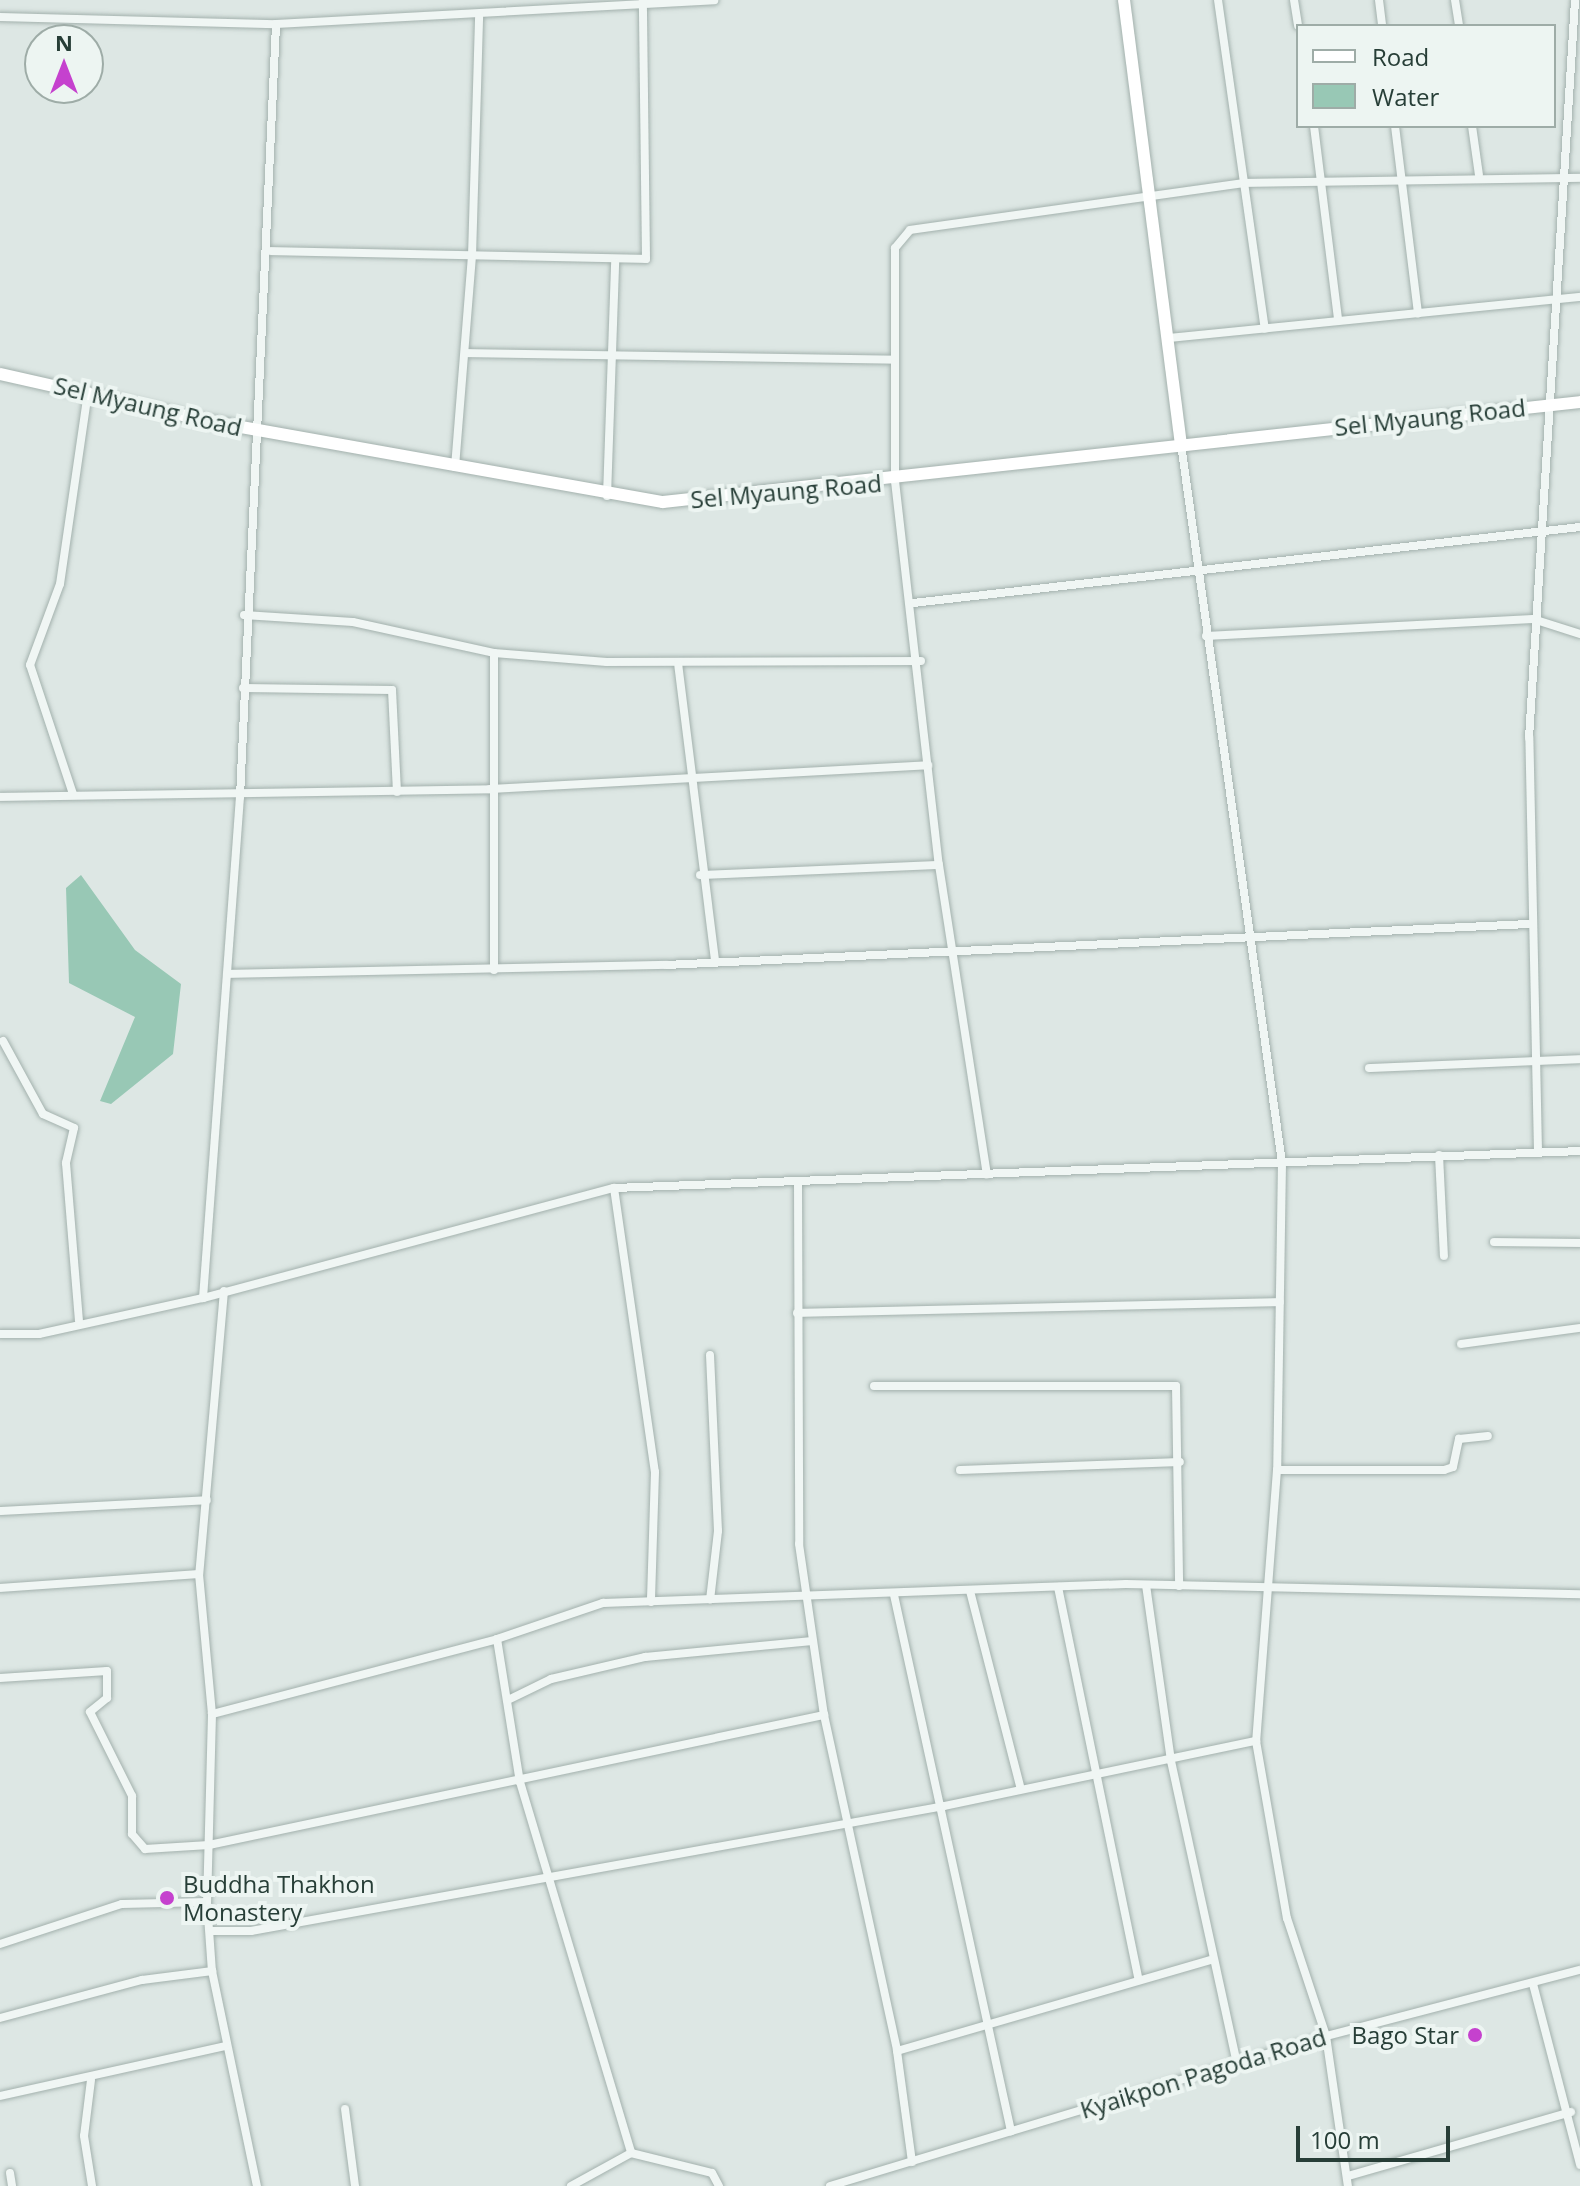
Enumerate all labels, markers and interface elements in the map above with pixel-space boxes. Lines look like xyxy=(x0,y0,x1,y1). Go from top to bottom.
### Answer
north arrow xyxy=(24,24,104,104)
legend xyxy=(1296,24,1556,128)
text: N xyxy=(55,27,73,57)
text: Road xyxy=(1372,40,1429,73)
text: Water xyxy=(1372,80,1439,113)
street label: Sel Myaung Road xyxy=(51,370,245,442)
street label: Sel Myaung Road xyxy=(1333,393,1527,441)
street label: Sel Myaung Road xyxy=(689,468,883,514)
place label: Buddha Thakhon Monastery xyxy=(183,1870,375,1926)
marker: Buddha Thakhon Monastery xyxy=(158,1889,176,1907)
place label: Bago Star xyxy=(1352,2021,1459,2049)
street label: Kyaikpon Pagoda Road xyxy=(1077,2022,1329,2124)
marker: Bago Star xyxy=(1466,2026,1484,2044)
scale bar xyxy=(1300,2110,1454,2160)
text: 100 m xyxy=(1310,2123,1380,2156)

